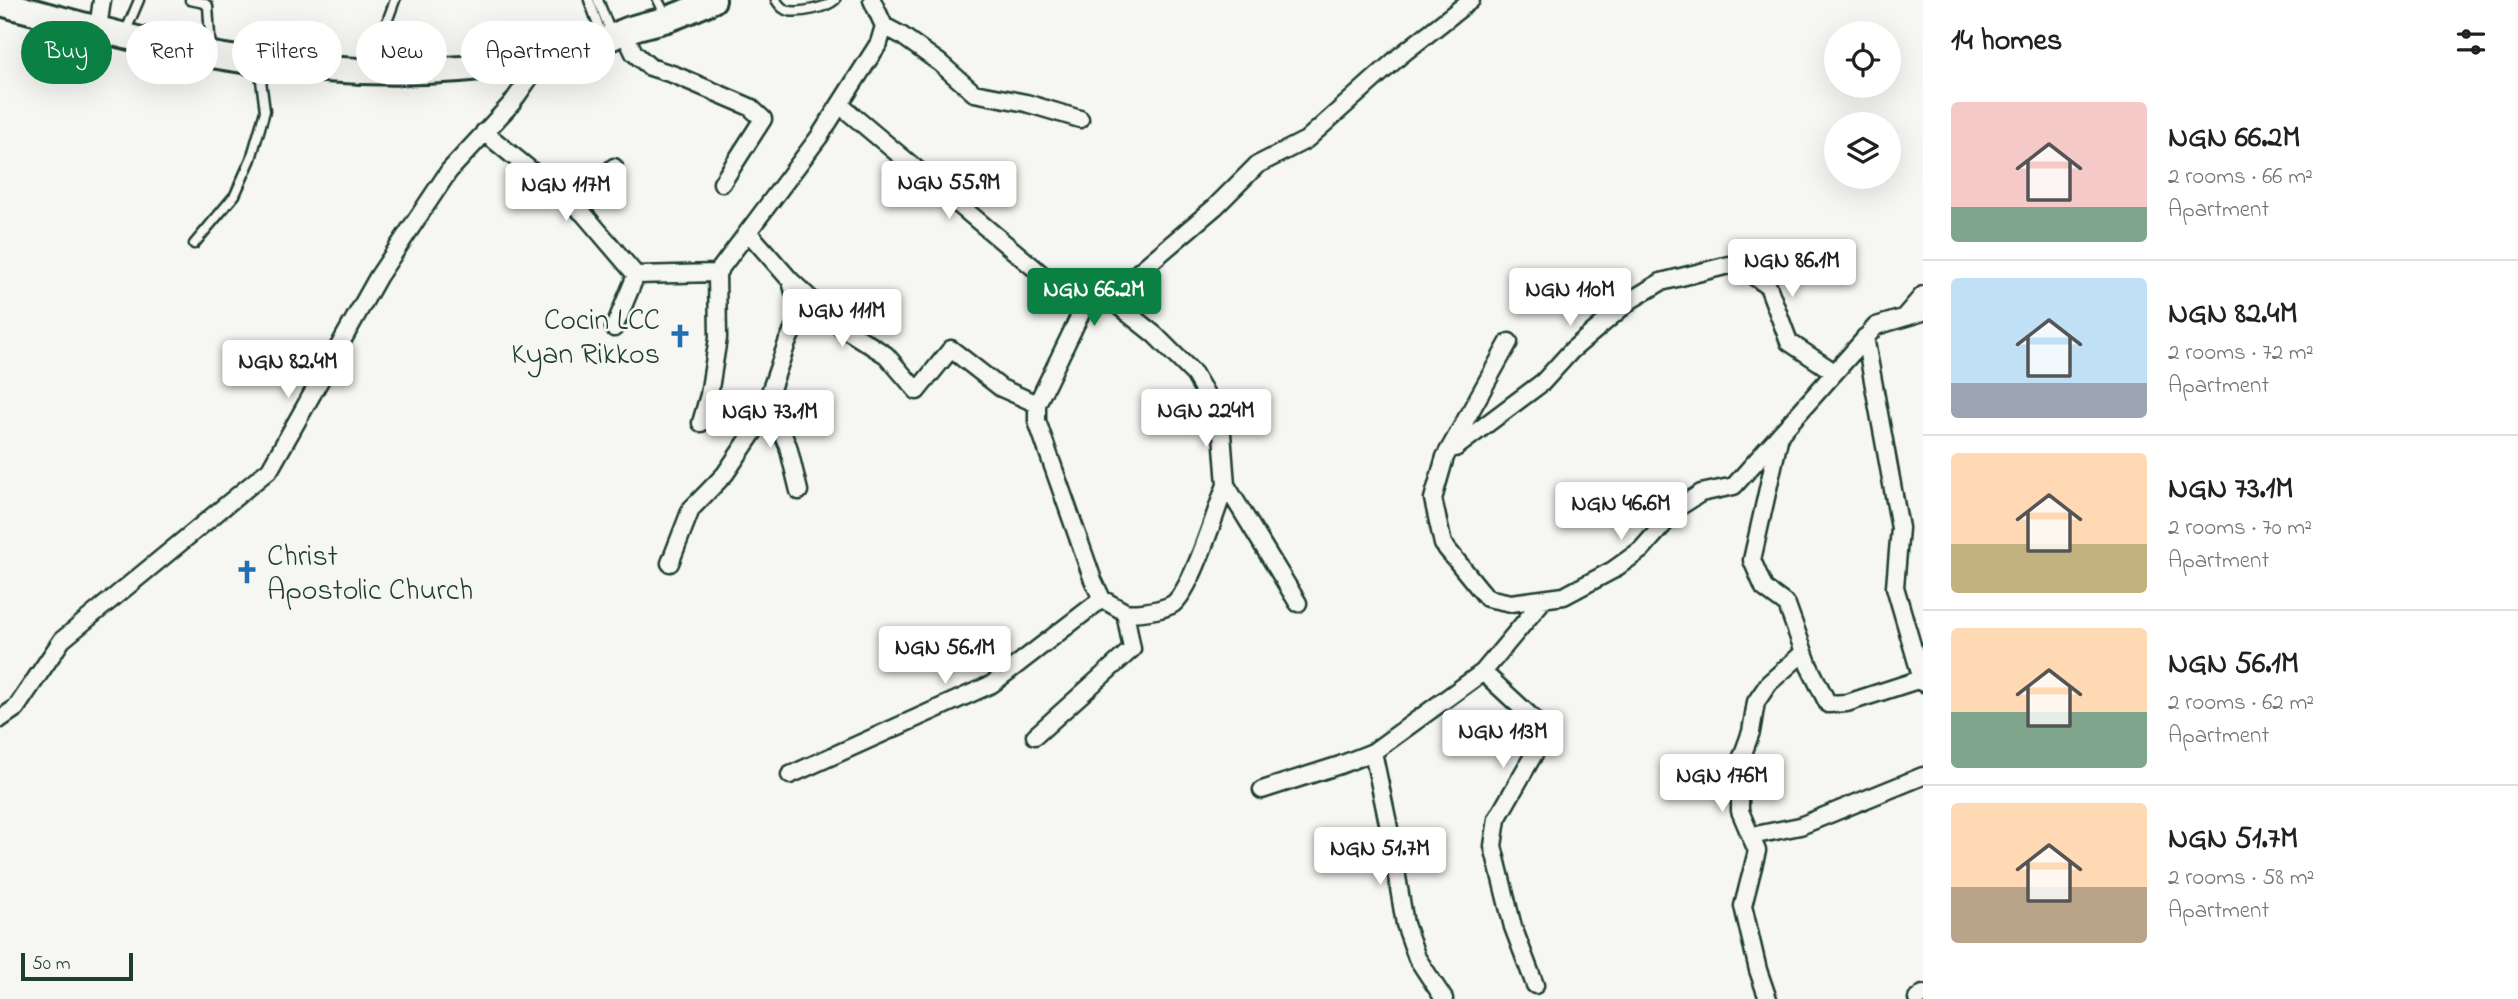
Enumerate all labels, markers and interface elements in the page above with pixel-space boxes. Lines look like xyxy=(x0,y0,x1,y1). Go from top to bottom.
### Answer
text: 14 homes xyxy=(1951,20,2062,64)
chip: Buy xyxy=(21,21,112,84)
chip: Rent xyxy=(126,21,218,84)
chip: Filters xyxy=(232,21,342,84)
chip: New xyxy=(356,21,447,84)
chip: Apartment xyxy=(461,21,615,84)
map controls xyxy=(1824,21,1901,189)
button: locate xyxy=(1824,21,1901,98)
icon: filters xyxy=(2452,23,2490,61)
button: layers xyxy=(1824,112,1901,189)
text: NGN 66.2M xyxy=(2168,117,2300,161)
icon: home xyxy=(2007,130,2091,214)
text: 2 rooms · 66 m² xyxy=(2168,161,2313,194)
pin: NGN 55.9M xyxy=(869,162,1029,221)
pin: NGN 117M xyxy=(494,164,638,223)
text: NGN 55.9M xyxy=(897,167,1001,200)
text: NGN 117M xyxy=(521,169,611,202)
text: Apartment xyxy=(2168,194,2269,227)
pin: NGN 86.1M xyxy=(1712,240,1872,299)
text: NGN 86.1M xyxy=(1744,245,1840,278)
pin: NGN 66.2M xyxy=(1014,268,1174,328)
pin: NGN 110M xyxy=(1498,268,1642,328)
text: NGN 66.2M xyxy=(1043,274,1145,307)
text: NGN 110M xyxy=(1525,274,1615,307)
pin: NGN 111M xyxy=(770,290,914,349)
text: NGN 82.4M xyxy=(2168,293,2298,337)
text: NGN 111M xyxy=(798,295,886,328)
place label: Cocin LCC Kyan Rikkos xyxy=(511,300,660,378)
icon: home xyxy=(2007,306,2091,390)
church icon: Cocin LCC Kyan Rikkos xyxy=(666,322,694,350)
text: 2 rooms · 72 m² xyxy=(2168,337,2314,370)
pin: NGN 82.4M xyxy=(208,340,368,400)
text: NGN 82.4M xyxy=(238,346,338,379)
text: Apartment xyxy=(2168,370,2269,403)
pin: NGN 224M xyxy=(1134,390,1278,449)
pin: NGN 73.1M xyxy=(690,391,850,450)
text: NGN 224M xyxy=(1157,395,1255,428)
text: NGN 73.1M xyxy=(722,396,818,429)
text: NGN 73.1M xyxy=(2168,468,2293,512)
icon: home xyxy=(2007,481,2091,565)
pin: NGN 46.6M xyxy=(1541,482,1701,542)
text: NGN 46.6M xyxy=(1571,488,1671,521)
text: 2 rooms · 70 m² xyxy=(2168,512,2312,545)
place label: Christ Apostolic Church xyxy=(267,536,473,614)
text: Apartment xyxy=(2168,545,2269,578)
church icon: Christ Apostolic Church xyxy=(233,558,261,586)
pin: NGN 56.1M xyxy=(865,626,1025,686)
text: NGN 56.1M xyxy=(895,632,995,665)
text: NGN 56.1M xyxy=(2168,643,2299,687)
icon: home xyxy=(2007,656,2091,740)
text: 2 rooms · 62 m² xyxy=(2168,687,2314,720)
pin: NGN 113M xyxy=(1431,710,1575,770)
text: NGN 113M xyxy=(1458,716,1548,749)
text: Apartment xyxy=(2168,720,2269,753)
pin: NGN 176M xyxy=(1650,754,1794,814)
text: NGN 176M xyxy=(1676,760,1768,793)
text: NGN 51.7M xyxy=(2168,818,2298,862)
pin: NGN 51.7M xyxy=(1300,828,1460,887)
icon: home xyxy=(2007,831,2091,915)
text: NGN 51.7M xyxy=(1330,833,1430,866)
text: 2 rooms · 58 m² xyxy=(2168,862,2314,895)
text: Apartment xyxy=(2168,895,2269,928)
scale bar xyxy=(21,950,133,982)
text: 50 m xyxy=(32,951,71,978)

